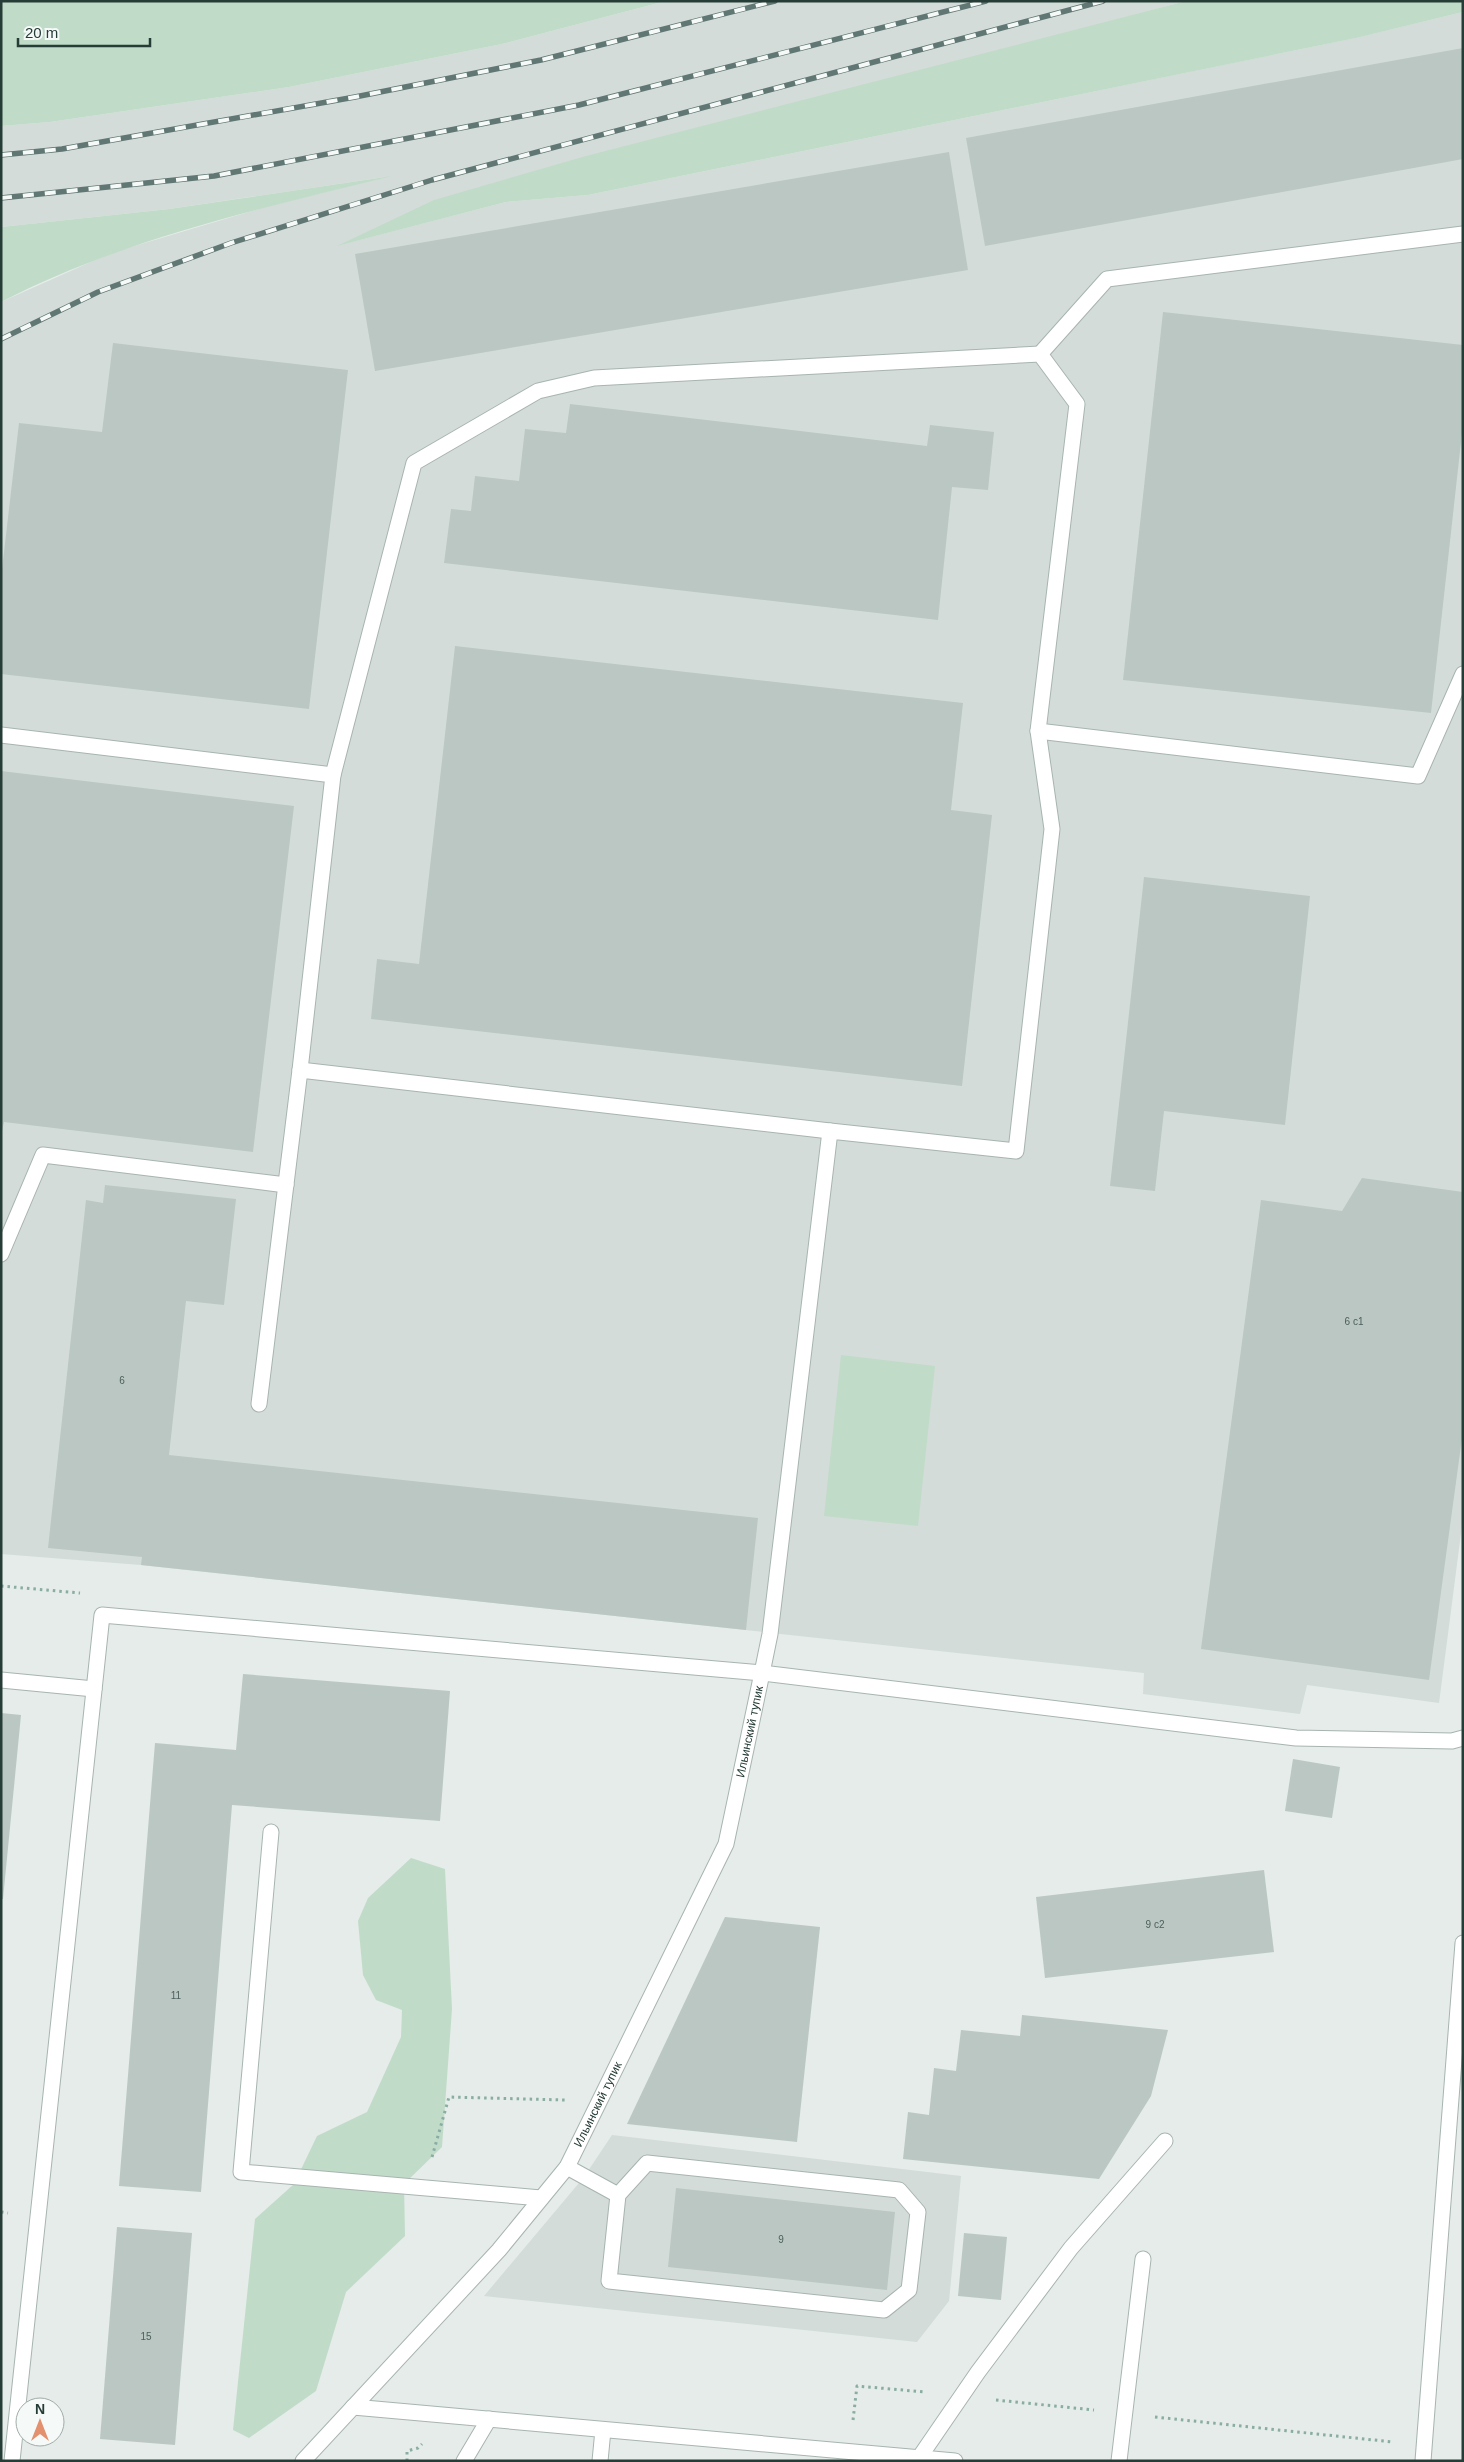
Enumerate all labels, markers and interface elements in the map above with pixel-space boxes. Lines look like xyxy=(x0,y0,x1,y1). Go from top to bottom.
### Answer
scale bar xyxy=(18,15,150,47)
text: 20 m xyxy=(25,24,58,41)
house number: 6 с1 xyxy=(1345,1316,1364,1327)
house number: 6 xyxy=(119,1375,125,1386)
street label: Ильинский тупик xyxy=(733,1684,766,1779)
house number: 9 с2 xyxy=(1146,1919,1165,1930)
house number: 11 xyxy=(171,1990,182,2001)
street label: Ильинский тупик xyxy=(571,2059,625,2149)
house number: 9 xyxy=(778,2234,784,2245)
house number: 15 xyxy=(140,2331,152,2342)
north arrow xyxy=(15,2397,65,2447)
text: N xyxy=(35,2401,45,2417)

